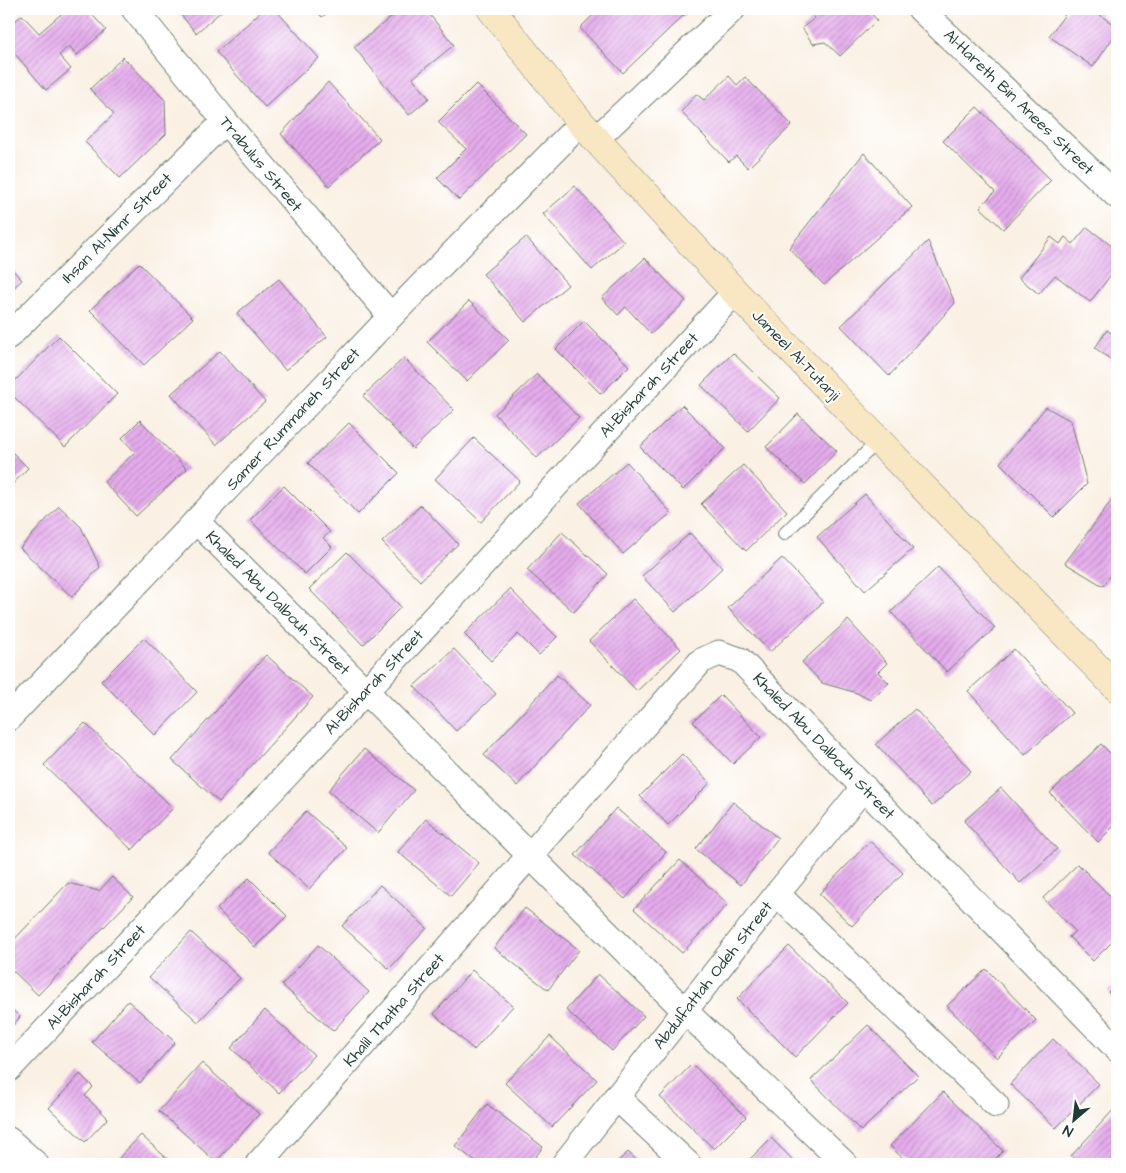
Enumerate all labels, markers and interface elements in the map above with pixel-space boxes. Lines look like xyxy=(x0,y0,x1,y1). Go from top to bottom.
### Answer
street label: Al-Hareth Bin Anees Street xyxy=(939,24,1099,180)
street label: Trabulus Street xyxy=(214,112,308,217)
street label: Ihsan Al-Nimr Street xyxy=(57,167,178,288)
street label: Jameel Al-Tutanji xyxy=(747,305,846,406)
street label: Al-Bisharah Street xyxy=(594,327,704,442)
street label: Samer Rummaneh Street xyxy=(221,342,365,495)
street label: Khaled Abu Dalbouh Street xyxy=(201,526,355,680)
street label: Al-Bisharah Street xyxy=(319,624,429,739)
street label: Khaled Abu Dalbouh Street xyxy=(748,668,900,825)
street label: Abdulfattah Odeh Street xyxy=(648,896,778,1054)
street label: Al-Bisharah Street xyxy=(41,919,151,1034)
street label: Khalil Thatha Street xyxy=(338,948,450,1072)
north arrow xyxy=(1048,1096,1098,1146)
text: N xyxy=(1060,1120,1077,1141)

